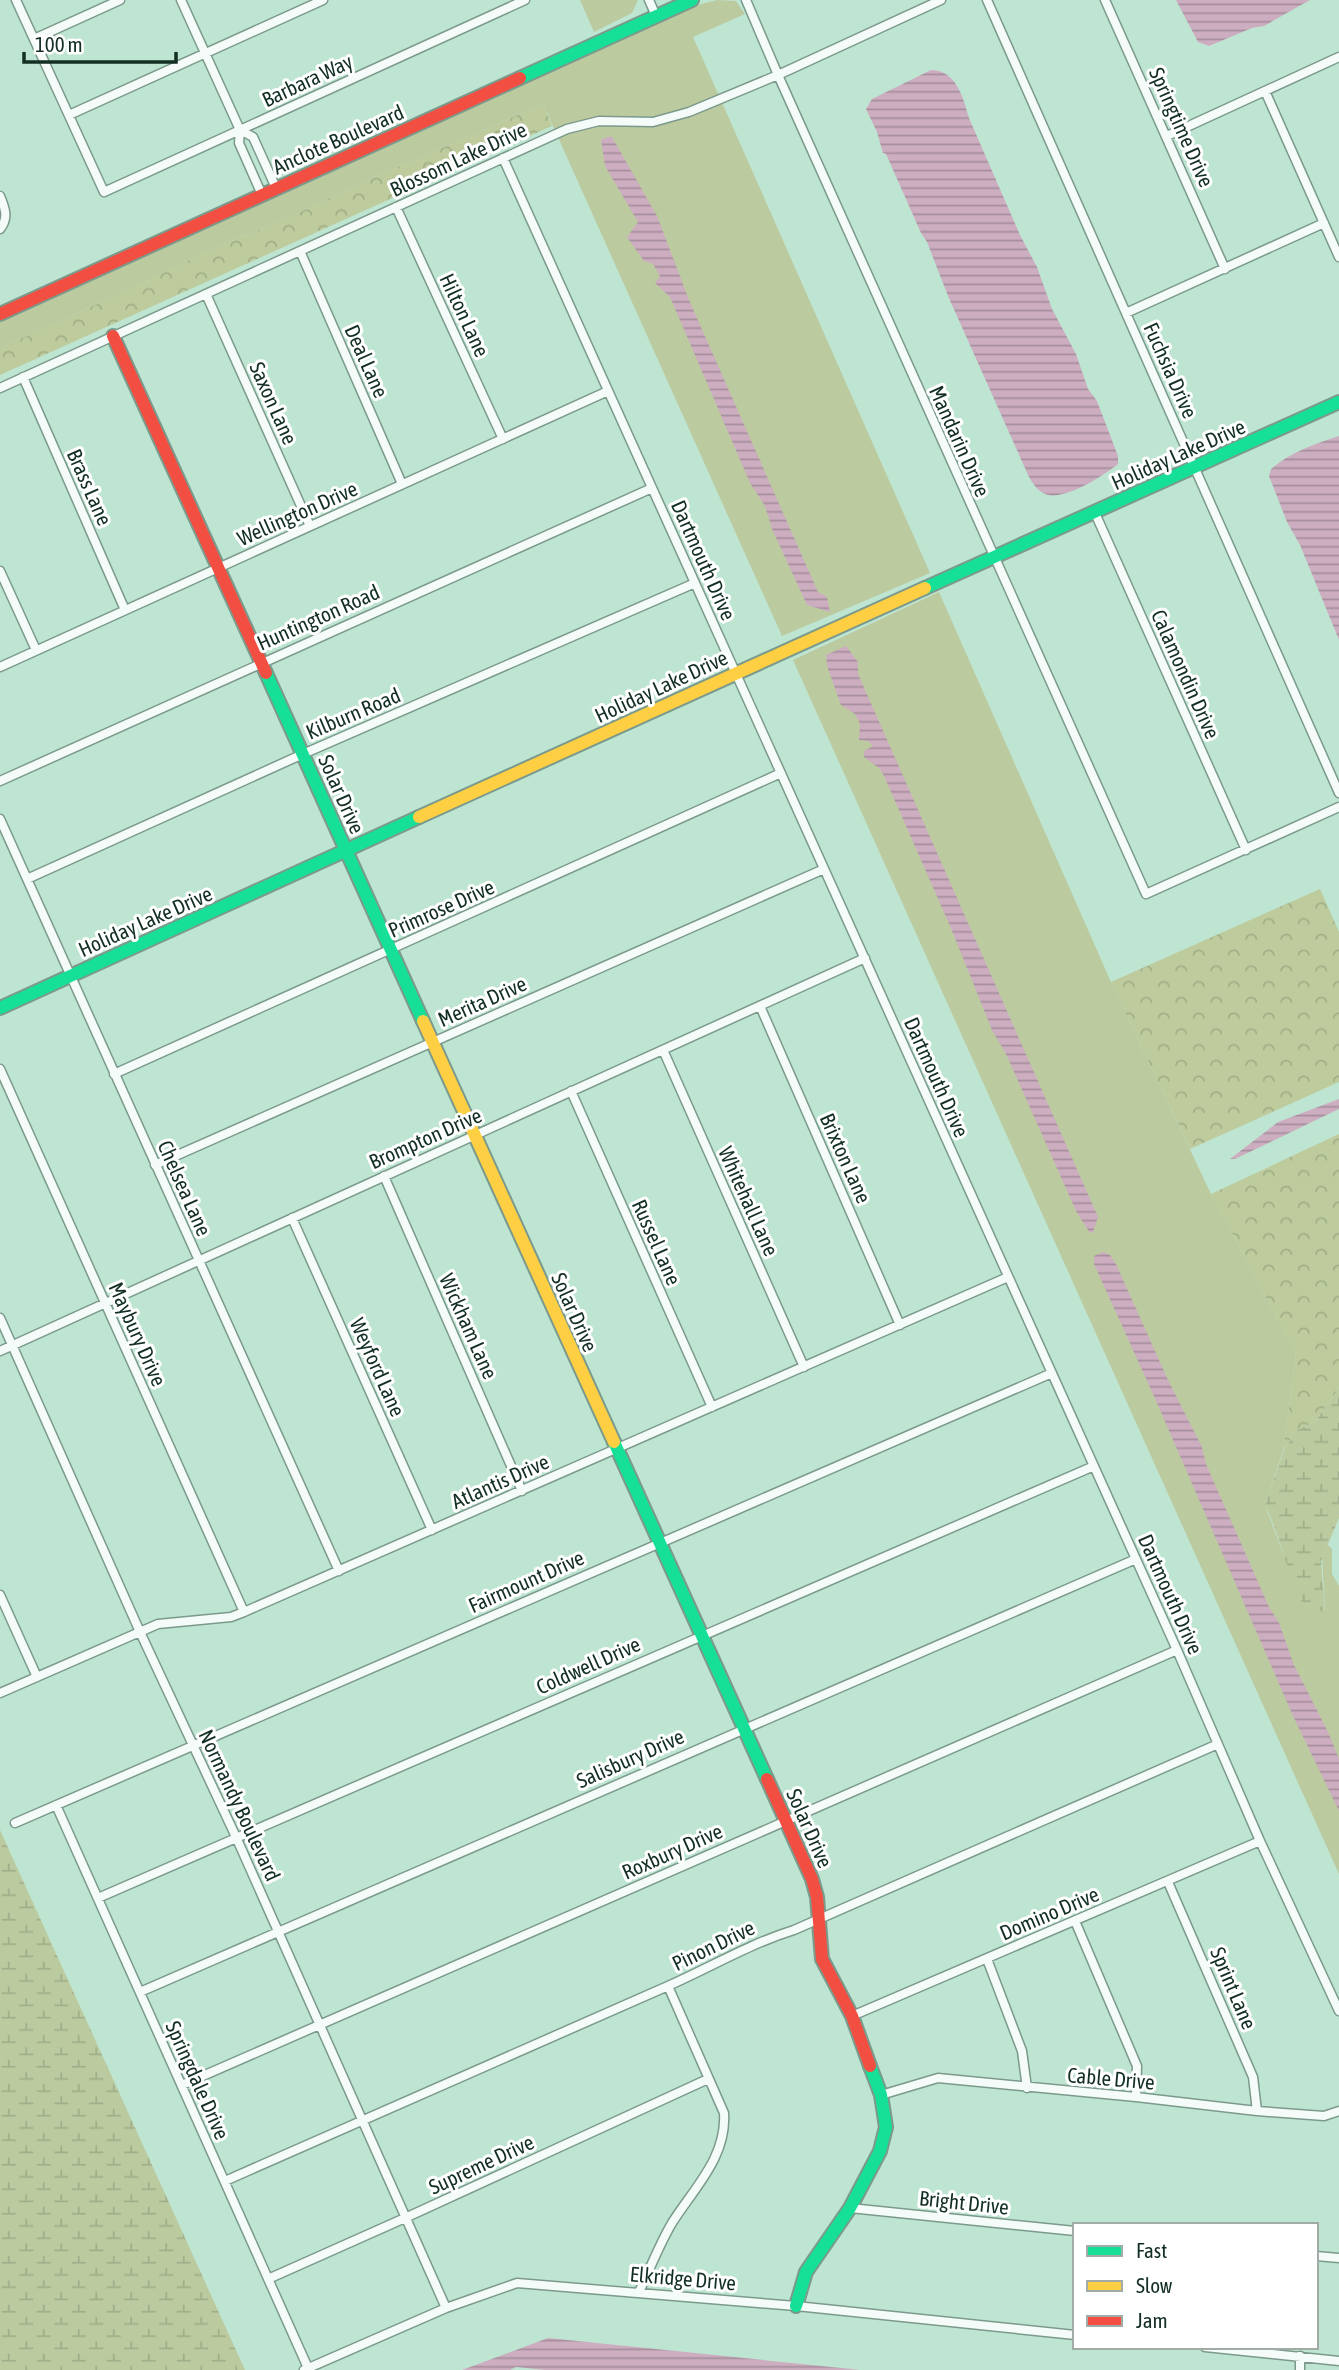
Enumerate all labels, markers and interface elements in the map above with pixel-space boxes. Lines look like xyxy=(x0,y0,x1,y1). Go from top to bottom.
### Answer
scale bar xyxy=(24,21,177,65)
text: 100 m xyxy=(35,32,83,56)
street label: Barbara Way xyxy=(258,48,356,111)
street label: Springtime Drive xyxy=(1145,64,1219,190)
street label: Anclote Boulevard xyxy=(269,99,407,179)
street label: Blossom Lake Drive xyxy=(386,117,530,201)
street label: Hilton Lane xyxy=(435,270,495,360)
street label: Fuchsia Drive xyxy=(1139,319,1203,421)
street label: Deal Lane xyxy=(340,321,394,401)
street label: Saxon Lane xyxy=(245,358,303,448)
street label: Mandarin Drive xyxy=(925,382,995,500)
street label: Holiday Lake Drive xyxy=(1108,414,1248,494)
street label: Brass Lane xyxy=(63,445,117,529)
street label: Wellington Drive xyxy=(233,476,361,550)
street label: Dartmouth Drive xyxy=(667,496,741,624)
street label: Huntington Road xyxy=(253,579,383,655)
street label: Calamondin Drive xyxy=(1147,606,1225,742)
street label: Holiday Lake Drive xyxy=(591,645,731,727)
street label: Kilburn Road xyxy=(302,682,404,744)
street label: Solar Drive xyxy=(314,751,370,837)
street label: Primrose Drive xyxy=(384,874,498,942)
street label: Holiday Lake Drive xyxy=(75,881,215,961)
street label: Merita Drive xyxy=(434,971,530,1031)
street label: Dartmouth Drive xyxy=(900,1013,974,1141)
street label: Brompton Drive xyxy=(365,1103,485,1173)
street label: Brixton Lane xyxy=(816,1109,876,1207)
street label: Chelsea Lane xyxy=(153,1137,217,1239)
street label: Whitehall Lane xyxy=(714,1143,784,1259)
street label: Russel Lane xyxy=(628,1196,686,1288)
street label: Solar Drive xyxy=(547,1269,603,1355)
street label: Wickham Lane xyxy=(435,1270,503,1382)
street label: Maybury Drive xyxy=(104,1278,172,1390)
street label: Weyford Lane xyxy=(346,1314,410,1420)
street label: Atlantis Drive xyxy=(448,1449,552,1513)
street label: Dartmouth Drive xyxy=(1134,1530,1208,1658)
street label: Fairmount Drive xyxy=(465,1545,587,1617)
street label: Coldwell Drive xyxy=(532,1631,644,1699)
street label: Salisbury Drive xyxy=(573,1724,687,1792)
street label: Normandy Boulevard xyxy=(194,1726,286,1884)
street label: Solar Drive xyxy=(782,1785,838,1871)
street label: Roxbury Drive xyxy=(618,1818,726,1884)
street label: Domino Drive xyxy=(996,1881,1102,1945)
street label: Pinon Drive xyxy=(668,1915,758,1975)
street label: Sprint Lane xyxy=(1206,1943,1262,2033)
street label: Springdale Drive xyxy=(161,2017,235,2143)
street label: Cable Drive xyxy=(1066,2062,1156,2094)
street label: Supreme Drive xyxy=(425,2129,537,2199)
street label: Bright Drive xyxy=(918,2185,1010,2219)
legend xyxy=(1073,2223,1318,2349)
text: Fast xyxy=(1136,2238,1167,2262)
street label: Elkridge Drive xyxy=(629,2261,737,2295)
text: Slow xyxy=(1136,2273,1173,2297)
text: Jam xyxy=(1136,2308,1168,2332)

